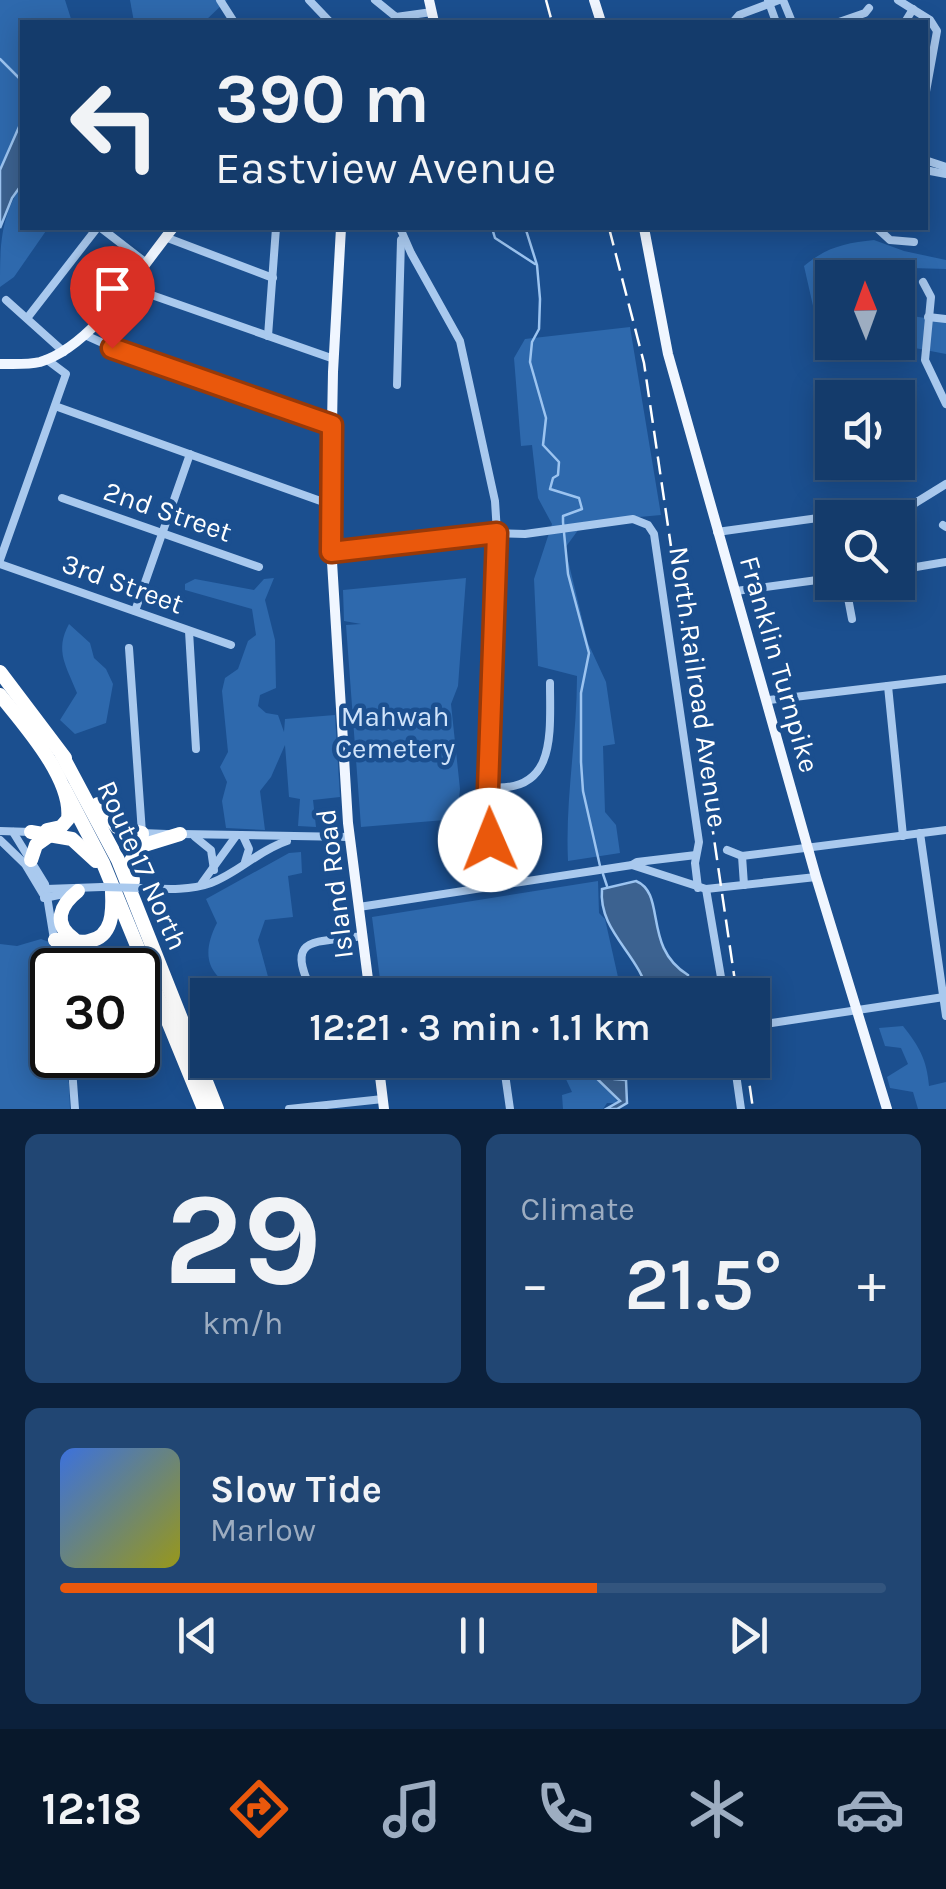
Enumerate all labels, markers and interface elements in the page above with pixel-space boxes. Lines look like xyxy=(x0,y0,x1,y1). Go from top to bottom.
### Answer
text: 390 m xyxy=(215,58,430,140)
icon: left xyxy=(50,60,180,190)
text: Eastview Avenue xyxy=(215,142,556,194)
pin xyxy=(70,246,155,349)
north arrow xyxy=(815,260,915,360)
map controls xyxy=(815,260,915,600)
icon: arrive xyxy=(85,261,140,316)
button: sound xyxy=(815,380,915,480)
street label: 2nd Street xyxy=(99,474,236,549)
button: search xyxy=(815,500,915,600)
street label: North Railroad Avenue xyxy=(662,544,735,830)
street label: 3rd Street xyxy=(58,546,188,621)
street label: Franklin Turnpike xyxy=(733,552,826,776)
park label: Mahwah Cemetery xyxy=(335,700,455,765)
street label: Route 17 North xyxy=(90,775,195,955)
position arrow xyxy=(438,788,542,892)
street label: Island Road xyxy=(309,807,360,961)
speed limit sign: 30 xyxy=(30,948,160,1078)
text: 12:21 · 3 min · 1.1 km xyxy=(309,1005,651,1050)
text: 29 xyxy=(164,1164,322,1316)
text: Climate xyxy=(521,1191,635,1228)
text: 21.5° xyxy=(624,1240,782,1328)
text: − xyxy=(521,1252,549,1316)
text: + xyxy=(857,1252,886,1316)
text: km/h xyxy=(202,1305,283,1342)
text: Slow Tide xyxy=(210,1467,382,1512)
text: Marlow xyxy=(210,1512,316,1549)
icon: previous xyxy=(170,1608,225,1663)
icon: pause xyxy=(445,1608,500,1663)
icon: next xyxy=(721,1608,776,1663)
icon: directions xyxy=(224,1774,294,1844)
icon: music xyxy=(377,1774,447,1844)
icon: phone xyxy=(530,1774,600,1844)
icon: climate xyxy=(682,1774,752,1844)
icon: car xyxy=(835,1774,905,1844)
text: 12:18 xyxy=(41,1783,142,1835)

